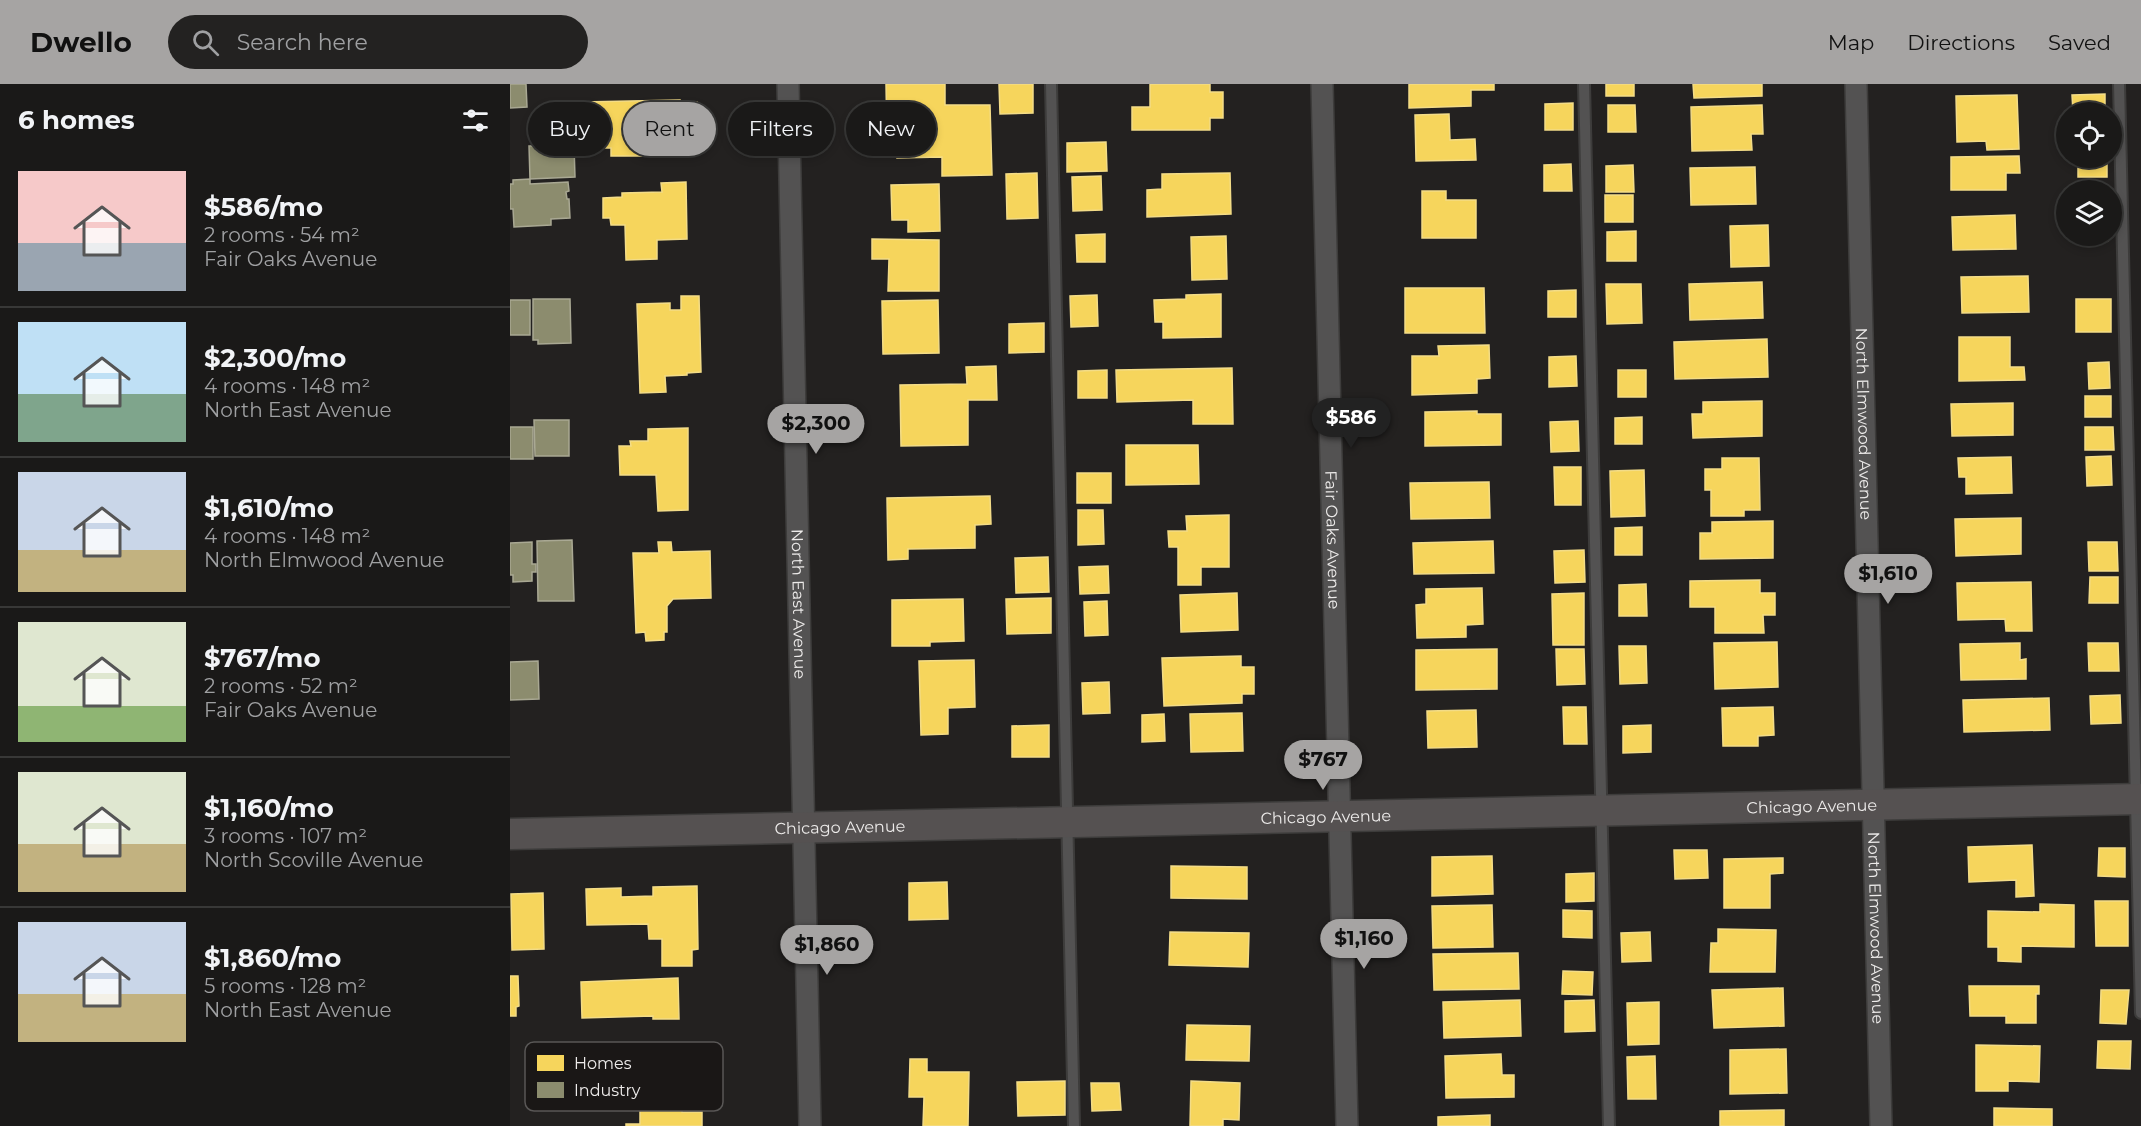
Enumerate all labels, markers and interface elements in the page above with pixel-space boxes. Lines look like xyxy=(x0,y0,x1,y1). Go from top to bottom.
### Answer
search box xyxy=(168,15,588,69)
text: Dwello xyxy=(30,25,132,59)
icon: search xyxy=(189,26,222,59)
text: Search here xyxy=(237,29,368,56)
text: Map xyxy=(1828,30,1874,55)
text: Directions xyxy=(1907,30,2015,55)
text: Saved xyxy=(2048,30,2111,55)
chip: Buy xyxy=(528,102,611,156)
chip: Rent xyxy=(623,102,716,156)
chip: Filters xyxy=(728,102,834,156)
chip: New xyxy=(846,102,936,156)
map controls xyxy=(2056,102,2122,246)
button: locate xyxy=(2056,102,2122,168)
text: 6 homes xyxy=(18,104,135,136)
icon: filters xyxy=(459,104,492,137)
button: layers xyxy=(2056,180,2122,246)
text: $586/mo xyxy=(204,191,323,223)
icon: home xyxy=(66,195,138,267)
text: 2 rooms · 54 m² xyxy=(204,223,360,247)
text: Fair Oaks Avenue xyxy=(204,247,377,271)
street label: North Elmwood Avenue xyxy=(1852,327,1876,520)
text: $2,300/mo xyxy=(204,342,346,374)
icon: home xyxy=(66,346,138,418)
text: 4 rooms · 148 m² xyxy=(204,374,370,398)
text: North East Avenue xyxy=(204,398,392,422)
pin: $586 xyxy=(1315,398,1387,449)
pin: $2,300 xyxy=(767,404,865,455)
text: $586 xyxy=(1326,405,1376,429)
text: $2,300 xyxy=(781,411,851,435)
street label: Fair Oaks Avenue xyxy=(1322,470,1344,609)
text: $1,610/mo xyxy=(204,492,334,524)
icon: home xyxy=(66,496,138,568)
text: 4 rooms · 148 m² xyxy=(204,524,370,548)
street label: North East Avenue xyxy=(788,529,810,679)
text: North Elmwood Avenue xyxy=(204,548,444,572)
pin: $1,610 xyxy=(1839,554,1937,605)
text: $1,610 xyxy=(1858,561,1918,585)
text: $767/mo xyxy=(204,642,320,674)
icon: home xyxy=(66,646,138,718)
text: 2 rooms · 52 m² xyxy=(204,674,358,698)
text: Fair Oaks Avenue xyxy=(204,698,377,722)
pin: $767 xyxy=(1287,740,1359,791)
text: $767 xyxy=(1298,747,1348,771)
text: $1,160/mo xyxy=(204,792,334,824)
street label: Chicago Avenue xyxy=(1746,795,1877,817)
icon: home xyxy=(66,796,138,868)
street label: Chicago Avenue xyxy=(1260,806,1391,827)
street label: Chicago Avenue xyxy=(774,816,905,838)
text: 3 rooms · 107 m² xyxy=(204,824,367,848)
street label: North Elmwood Avenue xyxy=(1864,831,1888,1024)
text: North Scoville Avenue xyxy=(204,848,423,872)
pin: $1,160 xyxy=(1315,919,1413,970)
pin: $1,860 xyxy=(778,925,876,976)
text: $1,160 xyxy=(1334,926,1394,950)
text: $1,860 xyxy=(794,932,860,956)
text: $1,860/mo xyxy=(204,942,341,974)
icon: home xyxy=(66,946,138,1018)
text: 5 rooms · 128 m² xyxy=(204,974,366,998)
text: North East Avenue xyxy=(204,998,392,1022)
legend xyxy=(525,1042,723,1111)
text: Homes xyxy=(574,1054,632,1073)
text: Industry xyxy=(574,1081,641,1100)

